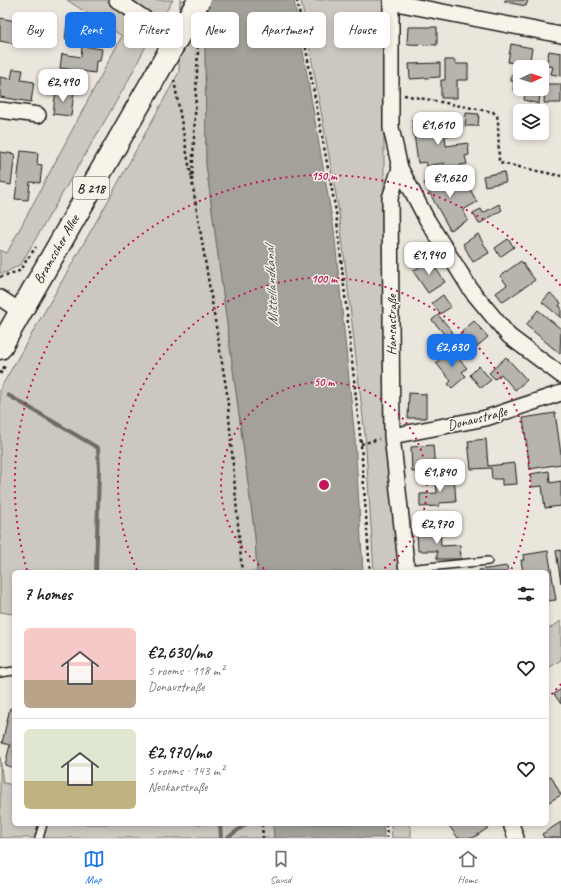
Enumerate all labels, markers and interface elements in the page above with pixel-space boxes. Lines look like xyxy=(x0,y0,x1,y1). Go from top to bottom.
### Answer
chip: Buy xyxy=(12,12,57,48)
chip: Rent xyxy=(65,12,116,48)
chip: Filters xyxy=(124,12,183,48)
chip: New xyxy=(191,12,239,48)
chip: Apartment xyxy=(247,12,326,48)
chip: House xyxy=(334,12,390,48)
north arrow xyxy=(513,60,549,96)
map controls xyxy=(513,60,549,140)
pin: €2,490 xyxy=(30,69,96,103)
text: €2,490 xyxy=(47,74,79,90)
button: layers xyxy=(513,104,549,140)
pin: €1,610 xyxy=(405,112,471,146)
text: €1,610 xyxy=(422,117,454,133)
pin: €1,620 xyxy=(417,165,483,199)
text: 150 m xyxy=(311,168,338,184)
text: €1,620 xyxy=(434,170,466,186)
road number: B 218 xyxy=(73,177,109,199)
street label: Bramscher Allee xyxy=(30,210,84,287)
water label: Mittellandkanal xyxy=(260,240,283,326)
pin: €1,940 xyxy=(396,242,462,276)
text: €1,940 xyxy=(413,247,445,263)
text: 100 m xyxy=(311,271,338,287)
street label: Hansastraße xyxy=(383,293,400,356)
pin: €2,630 xyxy=(419,334,485,368)
text: €2,630 xyxy=(436,339,468,355)
text: 50 m xyxy=(314,374,335,390)
street label: Donaustraße xyxy=(446,403,510,434)
pin: €1,840 xyxy=(407,459,473,493)
text: €1,840 xyxy=(424,464,456,480)
centre of rings xyxy=(317,478,331,492)
pin: €2,970 xyxy=(404,511,470,545)
text: €2,970 xyxy=(421,516,453,532)
icon: filters xyxy=(515,583,537,605)
text: 7 homes xyxy=(24,584,72,605)
text: €2,630/mo xyxy=(148,642,212,663)
icon: home xyxy=(56,644,104,692)
icon: heart xyxy=(515,657,537,679)
text: 5 rooms · 118 m² xyxy=(148,663,224,679)
text: Donaustraße xyxy=(148,679,205,695)
text: €2,970/mo xyxy=(148,742,211,763)
icon: home xyxy=(56,745,104,793)
icon: heart xyxy=(515,758,537,780)
text: 5 rooms · 143 m² xyxy=(148,763,224,779)
text: Neckarstraße xyxy=(148,779,208,795)
tab: Map xyxy=(83,848,105,886)
tab: Saved xyxy=(270,848,292,886)
tab: Home xyxy=(457,848,479,886)

